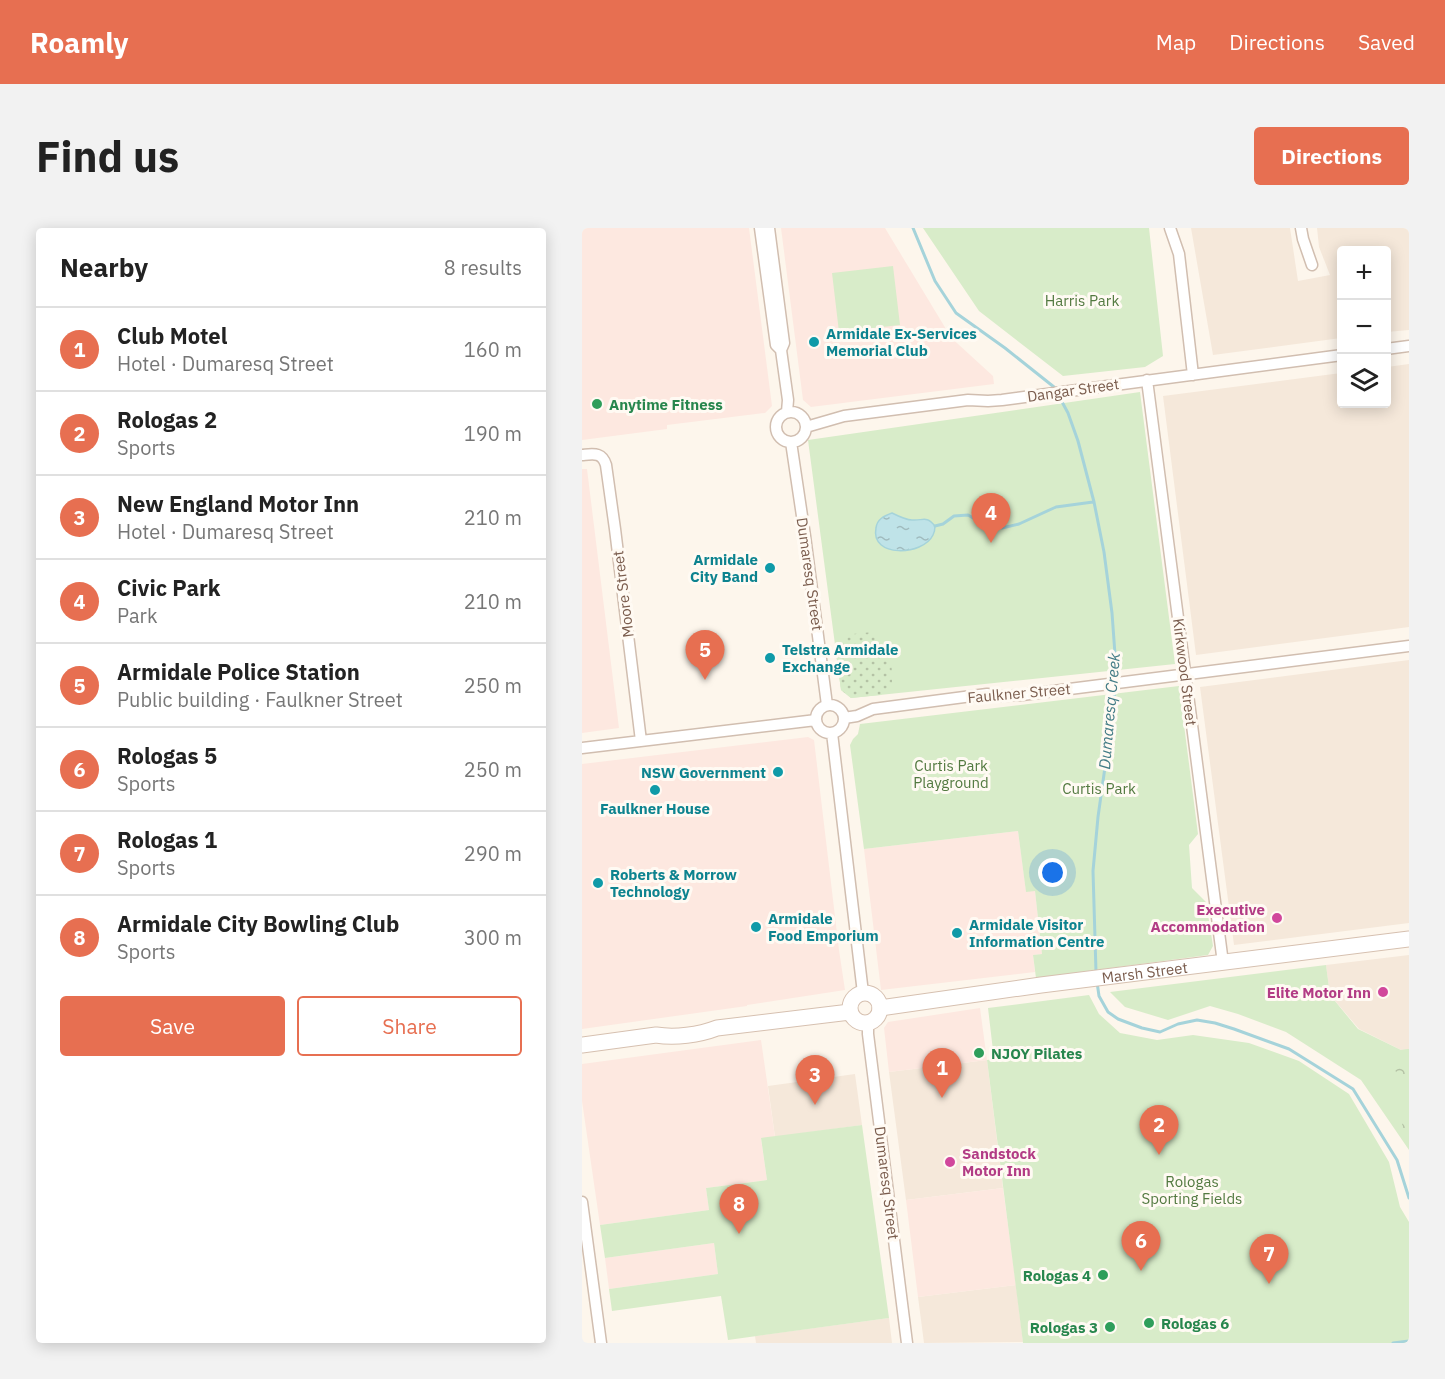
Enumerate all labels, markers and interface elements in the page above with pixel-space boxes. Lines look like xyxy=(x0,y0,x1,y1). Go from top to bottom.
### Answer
text: Roamly xyxy=(30,24,128,61)
text: Map xyxy=(1156,28,1196,56)
text: Directions xyxy=(1229,28,1325,56)
text: Saved xyxy=(1358,28,1415,56)
button: Directions xyxy=(1254,127,1409,185)
text: Find us xyxy=(36,129,179,184)
map controls xyxy=(1337,246,1391,408)
button: + xyxy=(1337,246,1391,300)
text: Nearby xyxy=(60,250,148,284)
text: 8 results xyxy=(444,254,522,281)
park label: Harris Park xyxy=(1045,291,1119,310)
button: − xyxy=(1337,300,1391,354)
text: Club Motel xyxy=(117,321,227,350)
place label: Armidale Ex-Services Memorial Club xyxy=(826,324,977,360)
marker: Armidale Ex-Services Memorial Club xyxy=(807,335,821,349)
text: 1 xyxy=(74,336,86,363)
text: 160 m xyxy=(464,336,522,363)
text: Hotel · Dumaresq Street xyxy=(117,350,334,377)
button: layers xyxy=(1337,354,1391,408)
street label: Dangar Street xyxy=(1026,374,1120,406)
place label: Anytime Fitness xyxy=(609,395,723,414)
marker: Anytime Fitness xyxy=(590,397,604,411)
text: Rologas 2 xyxy=(117,405,217,434)
text: 2 xyxy=(74,420,86,447)
text: 190 m xyxy=(464,420,522,447)
text: Sports xyxy=(117,434,176,461)
text: New England Motor Inn xyxy=(117,489,359,518)
pin: 4 xyxy=(972,494,1010,543)
text: 3 xyxy=(74,504,86,531)
text: 210 m xyxy=(464,504,522,531)
street label: Dumaresq Street xyxy=(793,516,827,632)
text: Hotel · Dumaresq Street xyxy=(117,518,334,545)
street label: Moore Street xyxy=(608,549,638,639)
place label: Armidale City Band xyxy=(690,550,758,586)
marker: Armidale City Band xyxy=(763,561,777,575)
text: Civic Park xyxy=(117,573,221,602)
text: 4 xyxy=(74,588,86,615)
text: 210 m xyxy=(464,588,522,615)
text: Park xyxy=(117,602,157,629)
street label: Kirkwood Street xyxy=(1169,617,1201,727)
pin: 5 xyxy=(686,630,724,680)
place label: Telstra Armidale Exchange xyxy=(782,640,899,676)
marker: Telstra Armidale Exchange xyxy=(763,651,777,665)
water label: Dumaresq Creek xyxy=(1094,651,1124,770)
text: Armidale Police Station xyxy=(117,657,360,686)
text: 5 xyxy=(74,672,86,699)
text: 250 m xyxy=(464,672,522,699)
street label: Faulkner Street xyxy=(967,679,1071,707)
text: Public building · Faulkner Street xyxy=(117,686,403,713)
text: Rologas 5 xyxy=(117,741,217,770)
text: 6 xyxy=(74,756,86,783)
text: 250 m xyxy=(464,756,522,783)
park label: Curtis Park Playground xyxy=(913,756,989,792)
place label: NSW Government xyxy=(641,763,766,782)
marker: NSW Government xyxy=(771,765,785,779)
text: Sports xyxy=(117,770,176,797)
park label: Curtis Park xyxy=(1062,779,1136,798)
marker: Faulkner House xyxy=(648,783,662,797)
place label: Faulkner House xyxy=(600,799,710,818)
text: Rologas 1 xyxy=(117,825,217,854)
text: 7 xyxy=(74,840,86,867)
text: 290 m xyxy=(464,840,522,867)
text: Sports xyxy=(117,854,176,881)
your location xyxy=(1038,858,1067,887)
place label: Roberts & Morrow Technology xyxy=(610,865,737,901)
marker: Roberts & Morrow Technology xyxy=(591,876,605,890)
place label: Executive Accommodation xyxy=(1151,900,1265,936)
text: Armidale City Bowling Club xyxy=(117,909,399,938)
place label: Armidale Food Emporium xyxy=(768,909,879,945)
marker: Executive Accommodation xyxy=(1270,911,1284,925)
place label: Armidale Visitor Information Centre xyxy=(969,915,1104,951)
marker: Armidale Food Emporium xyxy=(749,920,763,934)
text: 8 xyxy=(74,924,86,951)
text: 300 m xyxy=(464,924,522,951)
marker: Armidale Visitor Information Centre xyxy=(950,926,964,940)
text: Sports xyxy=(117,938,176,965)
street label: Marsh Street xyxy=(1101,957,1189,987)
place label: Elite Motor Inn xyxy=(1267,983,1371,1002)
marker: Elite Motor Inn xyxy=(1376,985,1390,999)
button: Save xyxy=(60,996,285,1056)
button: Share xyxy=(297,996,522,1056)
place label: NJOY Pilates xyxy=(991,1044,1083,1063)
marker: NJOY Pilates xyxy=(972,1046,986,1060)
pin: 1 xyxy=(922,1048,962,1098)
pin: 3 xyxy=(796,1056,834,1105)
pin: 2 xyxy=(1140,1106,1178,1155)
street label: Dumaresq Street xyxy=(871,1125,903,1241)
place label: Sandstock Motor Inn xyxy=(962,1144,1036,1180)
marker: Sandstock Motor Inn xyxy=(943,1155,957,1169)
park label: Rologas Sporting Fields xyxy=(1142,1172,1242,1208)
pin: 8 xyxy=(720,1184,758,1234)
pin: 6 xyxy=(1122,1222,1160,1271)
pin: 7 xyxy=(1250,1234,1288,1284)
place label: Rologas 4 xyxy=(1023,1266,1091,1285)
marker: Rologas 4 xyxy=(1096,1268,1110,1282)
place label: Rologas 6 xyxy=(1161,1314,1229,1333)
marker: Rologas 6 xyxy=(1142,1316,1156,1330)
place label: Rologas 3 xyxy=(1030,1318,1098,1337)
marker: Rologas 3 xyxy=(1103,1320,1117,1334)

